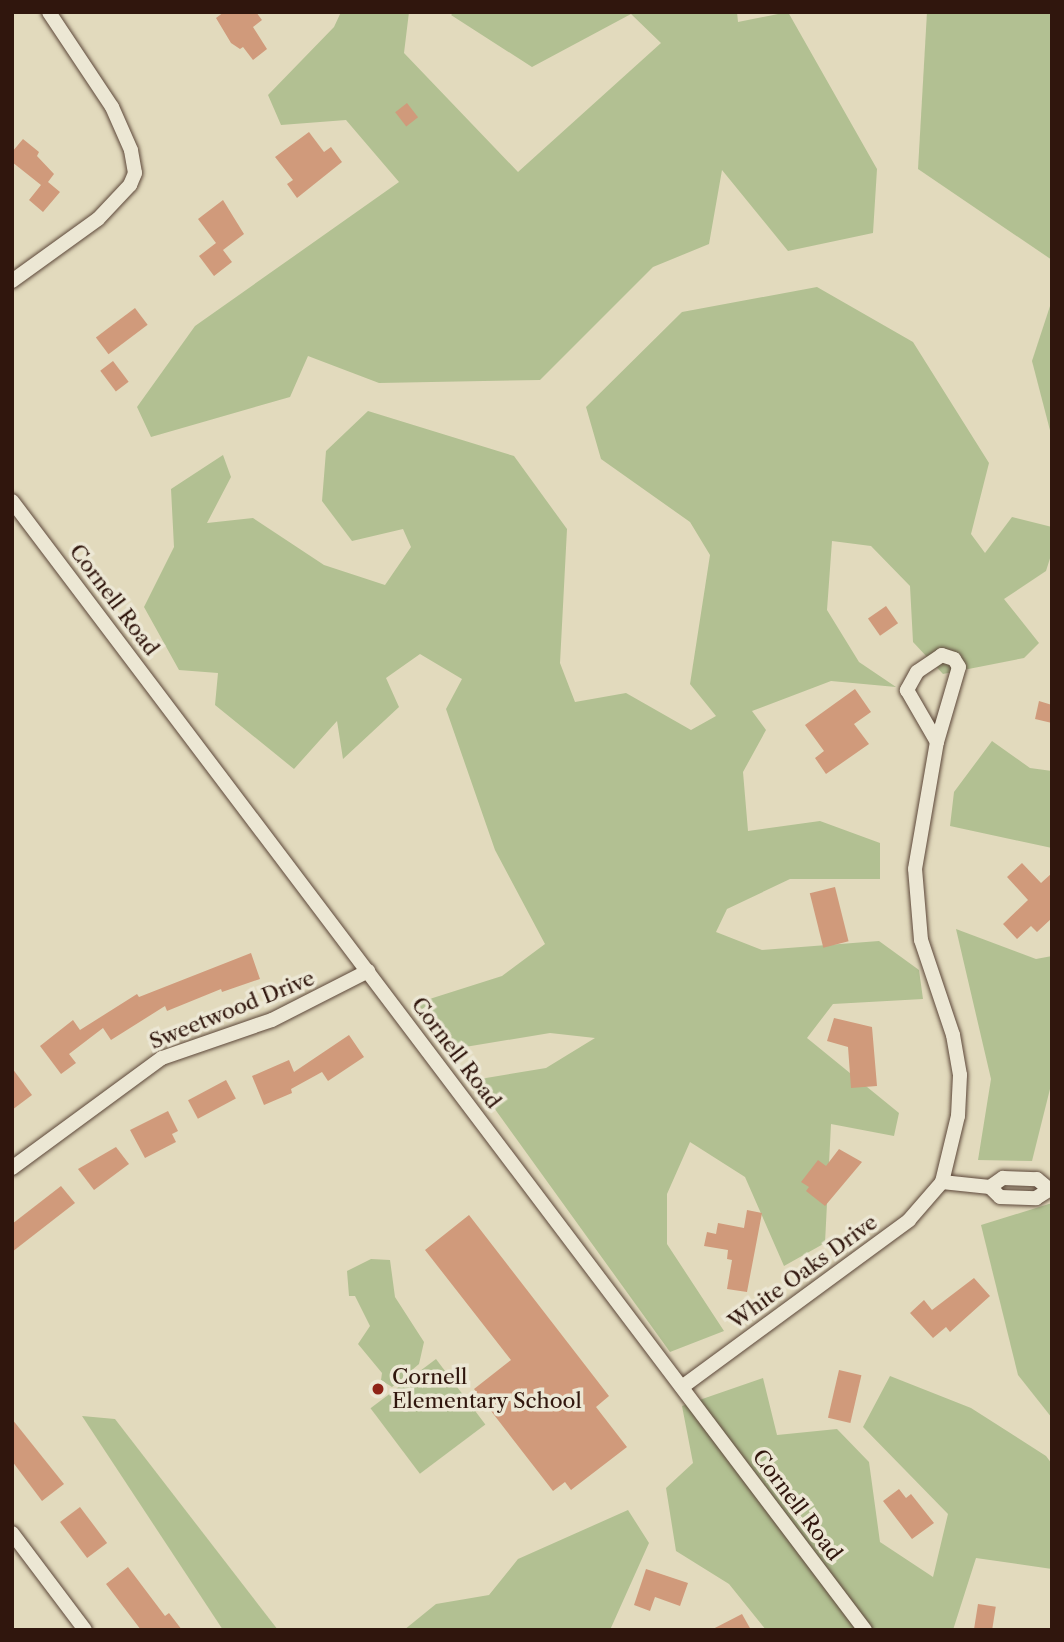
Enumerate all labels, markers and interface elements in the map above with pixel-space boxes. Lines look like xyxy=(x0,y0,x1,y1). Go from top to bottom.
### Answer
street label: Cornell Road xyxy=(64,539,164,661)
street label: Sweetwood Drive xyxy=(146,965,318,1055)
street label: Cornell Road xyxy=(406,992,506,1114)
street label: White Oaks Drive xyxy=(724,1210,882,1334)
place label: Cornell Elementary School xyxy=(392,1364,582,1414)
marker: Cornell Elementary School xyxy=(370,1381,386,1397)
street label: Cornell Road xyxy=(747,1444,847,1566)

